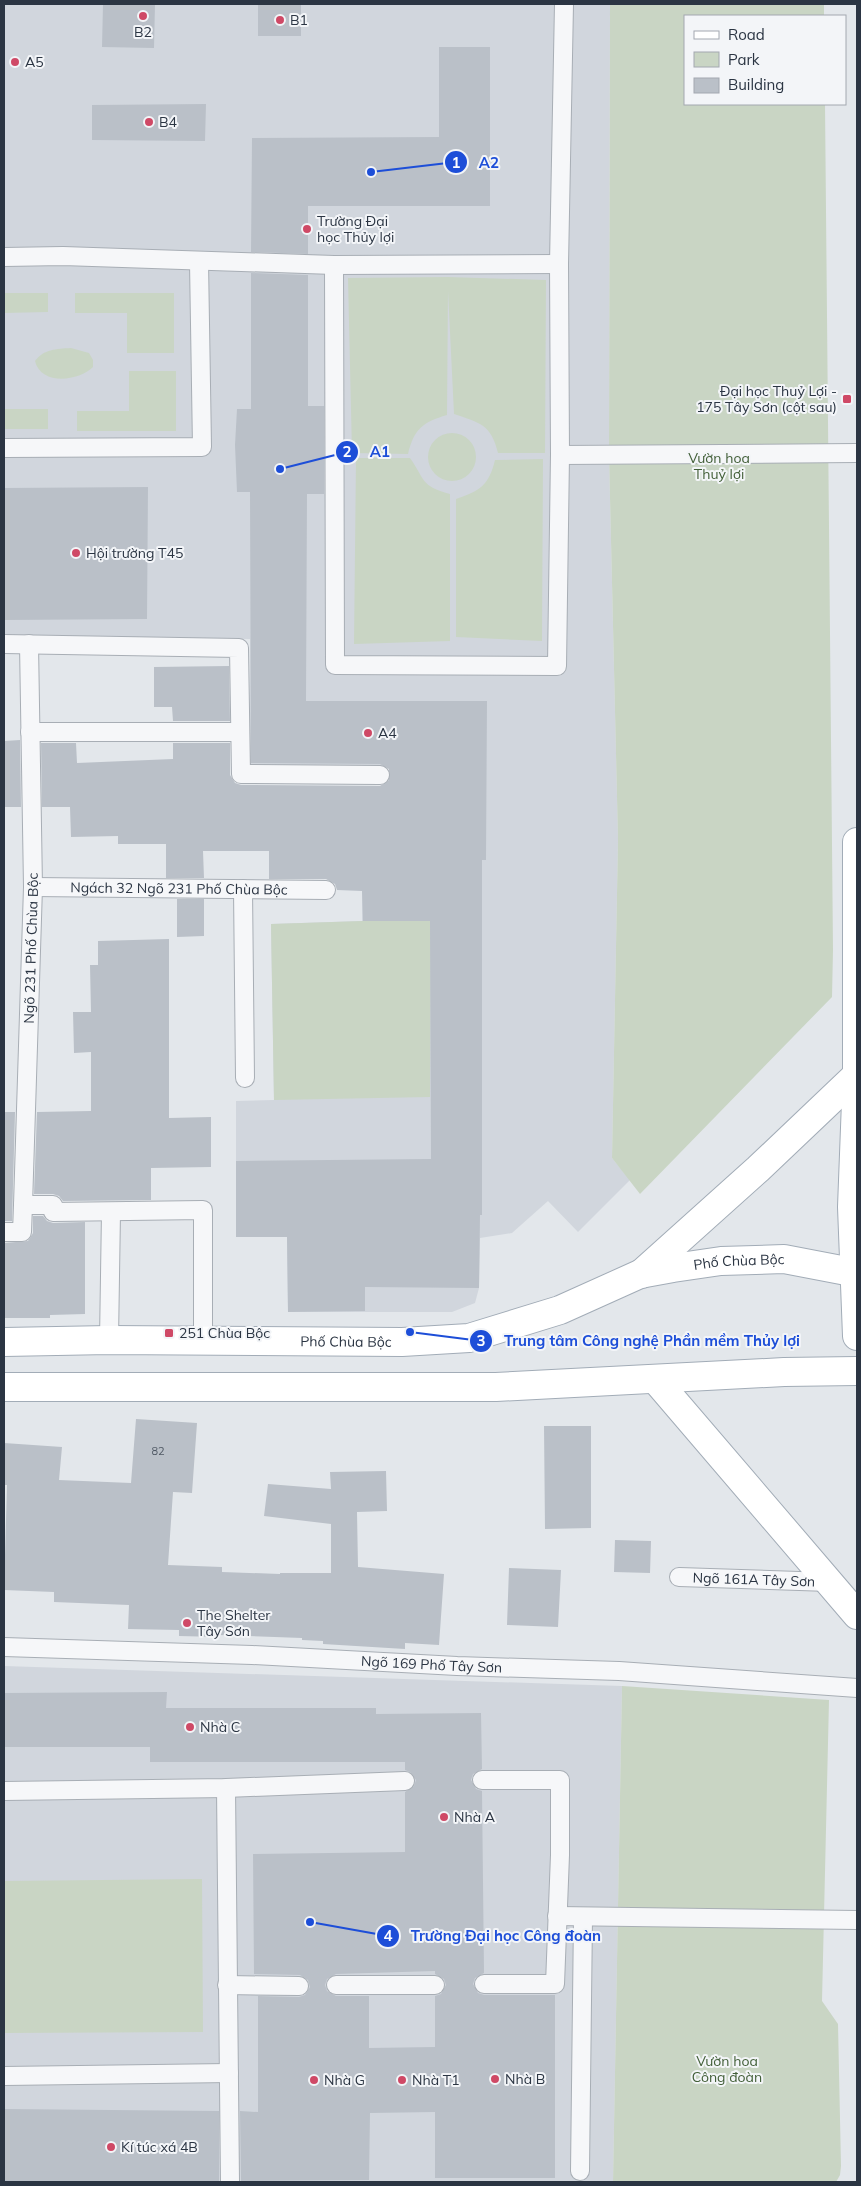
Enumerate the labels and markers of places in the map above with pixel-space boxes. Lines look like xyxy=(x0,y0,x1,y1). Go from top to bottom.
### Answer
marker: B2 xyxy=(137,10,149,22)
place label: B1 xyxy=(290,11,308,29)
marker: B1 xyxy=(274,14,286,26)
place label: B2 xyxy=(134,23,152,41)
place label: A5 xyxy=(25,53,44,71)
marker: A5 xyxy=(9,56,21,68)
place label: B4 xyxy=(159,113,178,131)
marker: B4 xyxy=(143,116,155,128)
callout: A2 xyxy=(444,147,509,177)
place label: Trường Đại học Thủy lợi xyxy=(317,212,394,246)
marker: Trường Đại học Thủy lợi xyxy=(301,223,313,235)
place label: Đại học Thuỷ Lợi - 175 Tây Sơn (cột sau) xyxy=(696,382,837,416)
marker: Đại học Thuỷ Lợi - 175 Tây Sơn (cột sau) xyxy=(841,393,853,405)
callout: A1 xyxy=(334,437,400,467)
place label: Hội trường T45 xyxy=(86,544,183,562)
marker: Hội trường T45 xyxy=(70,547,82,559)
place label: A4 xyxy=(378,724,397,742)
marker: A4 xyxy=(362,727,374,739)
place label: 251 Chùa Bộc xyxy=(179,1324,270,1342)
callout: Trung tâm Công nghệ Phần mềm Thủy lợi xyxy=(469,1326,810,1356)
marker: 251 Chùa Bộc xyxy=(163,1327,175,1339)
place label: The Shelter Tây Sơn xyxy=(197,1606,271,1640)
marker: The Shelter Tây Sơn xyxy=(181,1617,193,1629)
place label: Nhà C xyxy=(200,1718,240,1736)
marker: Nhà C xyxy=(184,1721,196,1733)
place label: Nhà A xyxy=(454,1808,496,1826)
marker: Nhà A xyxy=(438,1811,450,1823)
callout: Trường Đại học Công đoàn xyxy=(376,1921,611,1951)
place label: Nhà B xyxy=(505,2070,545,2088)
place label: Nhà G xyxy=(324,2071,365,2089)
place label: Nhà T1 xyxy=(412,2071,460,2089)
marker: Nhà B xyxy=(489,2073,501,2085)
marker: Nhà G xyxy=(308,2074,320,2086)
marker: Nhà T1 xyxy=(396,2074,408,2086)
place label: Kí túc xá 4B xyxy=(121,2138,198,2156)
marker: Kí túc xá 4B xyxy=(105,2141,117,2153)

